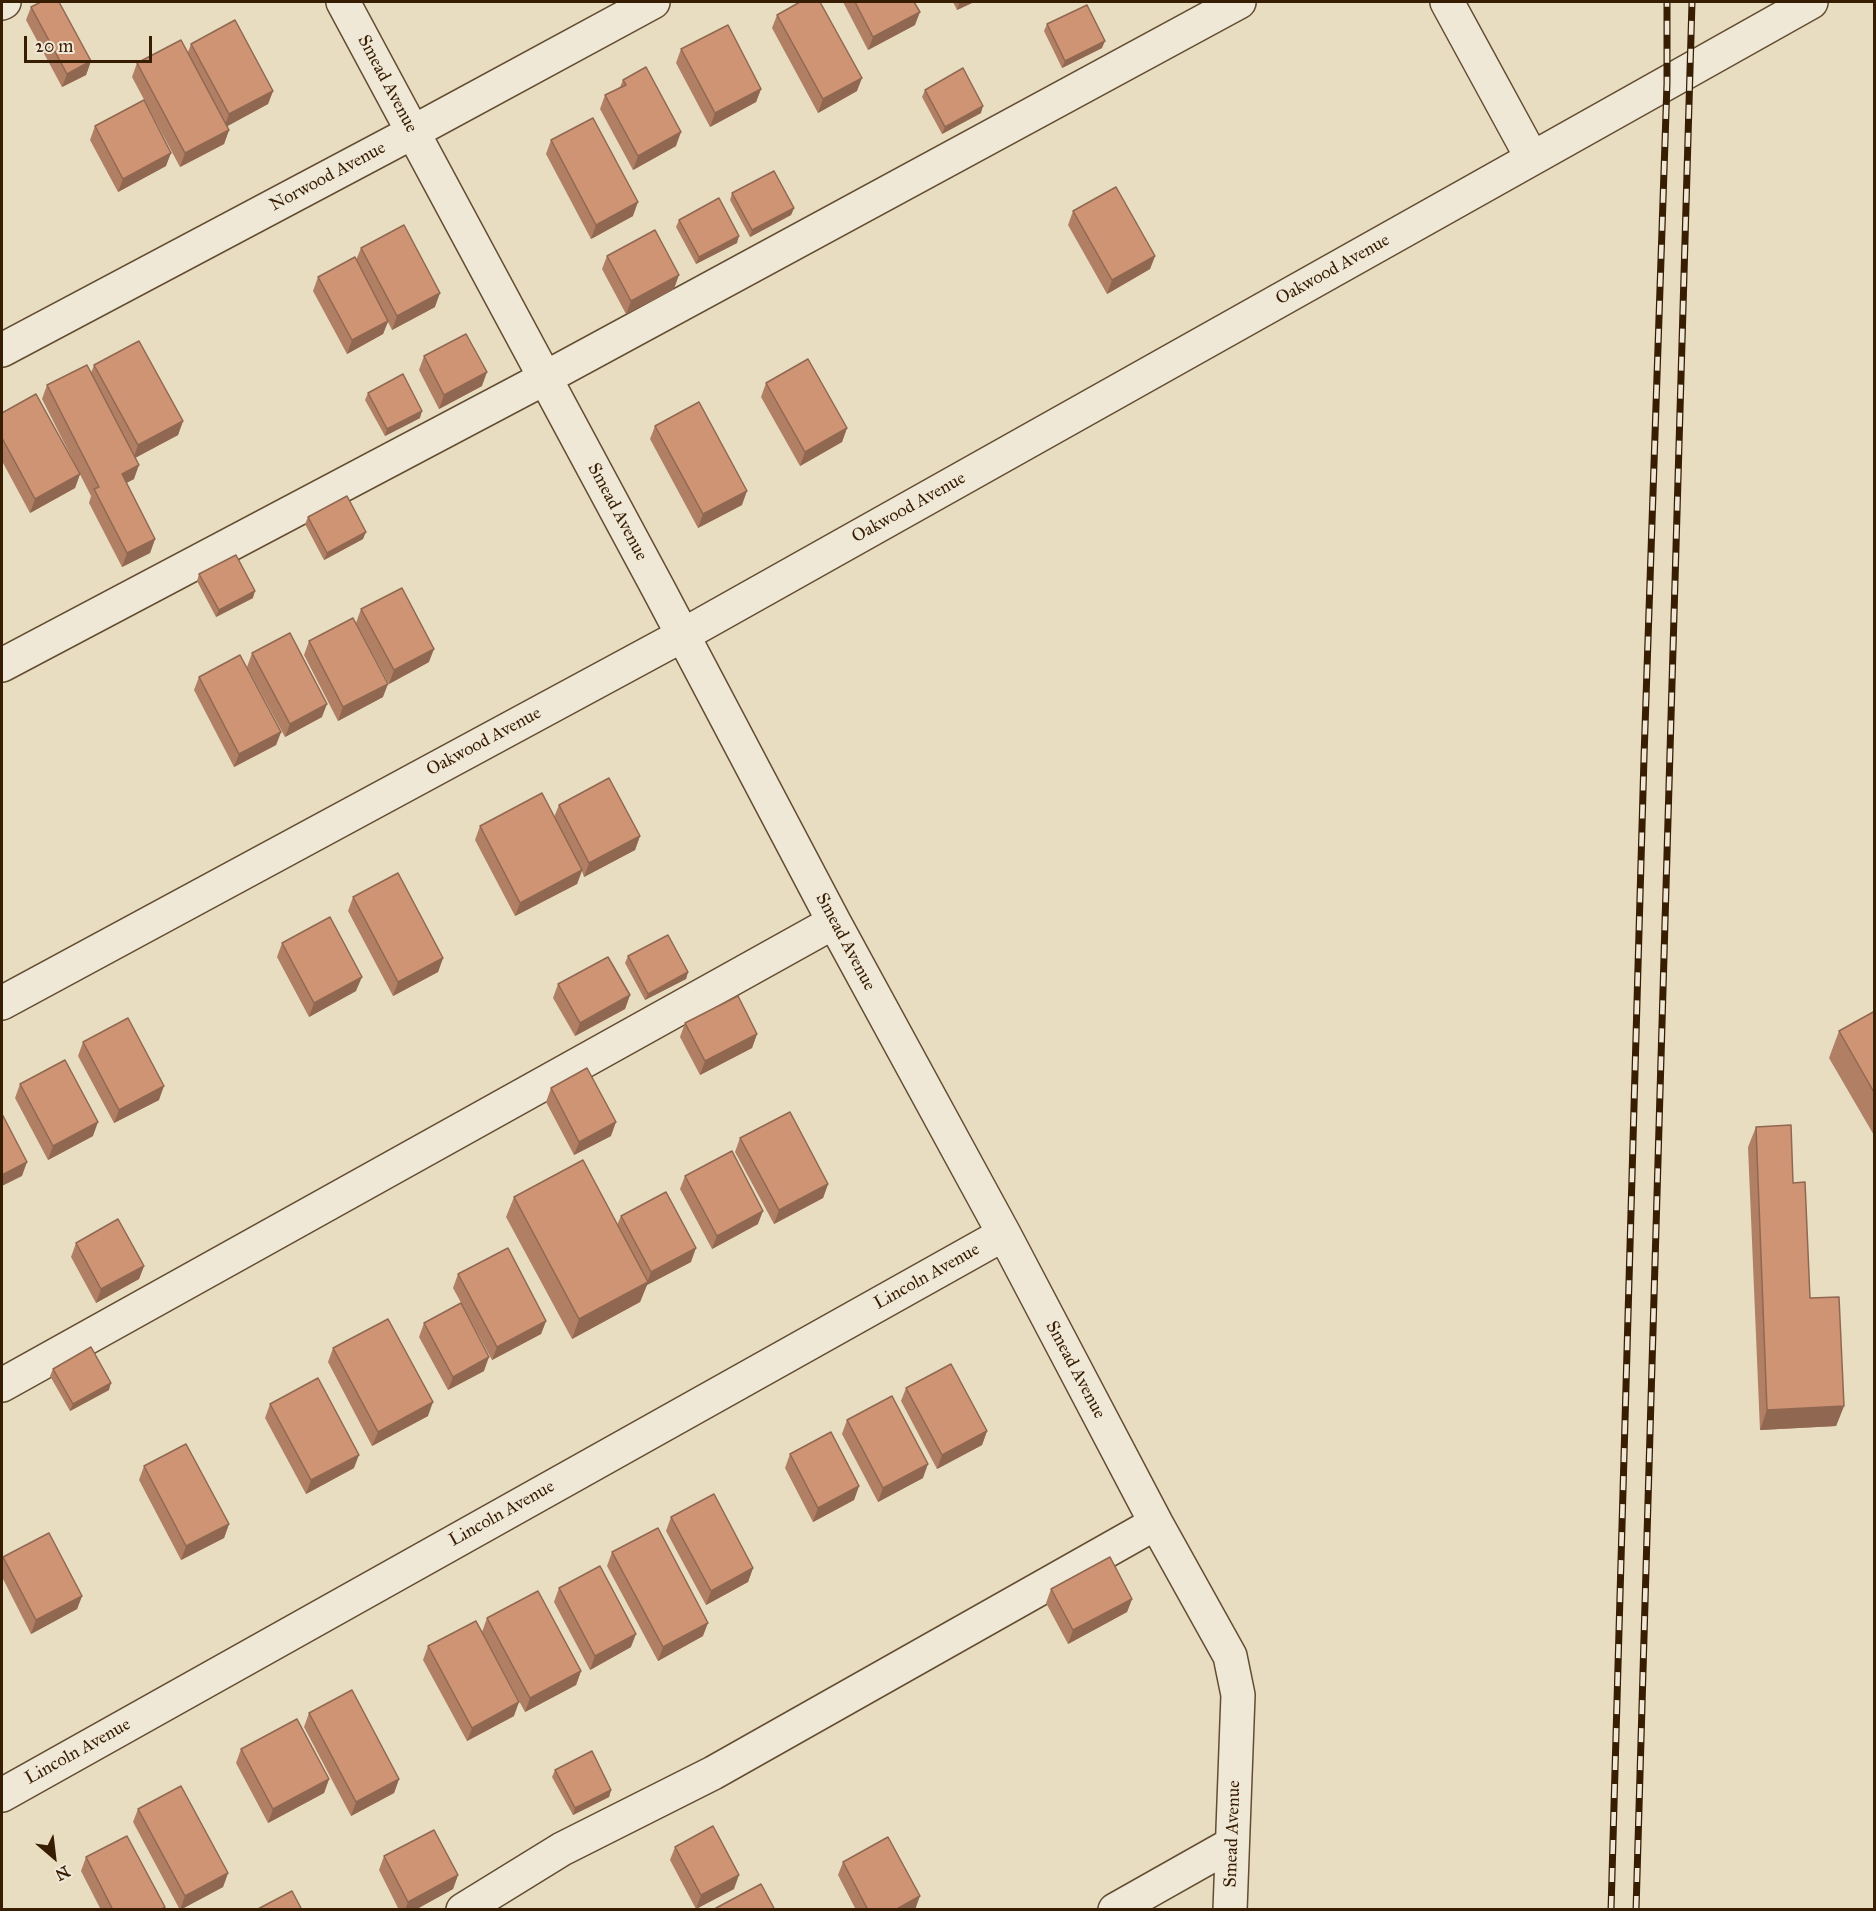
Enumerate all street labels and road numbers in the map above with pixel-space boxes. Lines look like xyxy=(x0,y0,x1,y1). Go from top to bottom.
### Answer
street label: Smead Avenue xyxy=(352,31,422,137)
street label: Norwood Avenue xyxy=(266,137,390,217)
street label: Oakwood Avenue xyxy=(1272,230,1394,310)
street label: Smead Avenue xyxy=(582,459,652,565)
street label: Oakwood Avenue xyxy=(848,468,970,548)
street label: Oakwood Avenue xyxy=(423,703,545,781)
street label: Smead Avenue xyxy=(810,889,880,995)
street label: Lincoln Avenue xyxy=(870,1239,984,1315)
street label: Smead Avenue xyxy=(1040,1317,1110,1423)
street label: Lincoln Avenue xyxy=(445,1476,559,1552)
street label: Lincoln Avenue xyxy=(21,1714,135,1790)
street label: Smead Avenue xyxy=(1220,1780,1246,1888)

